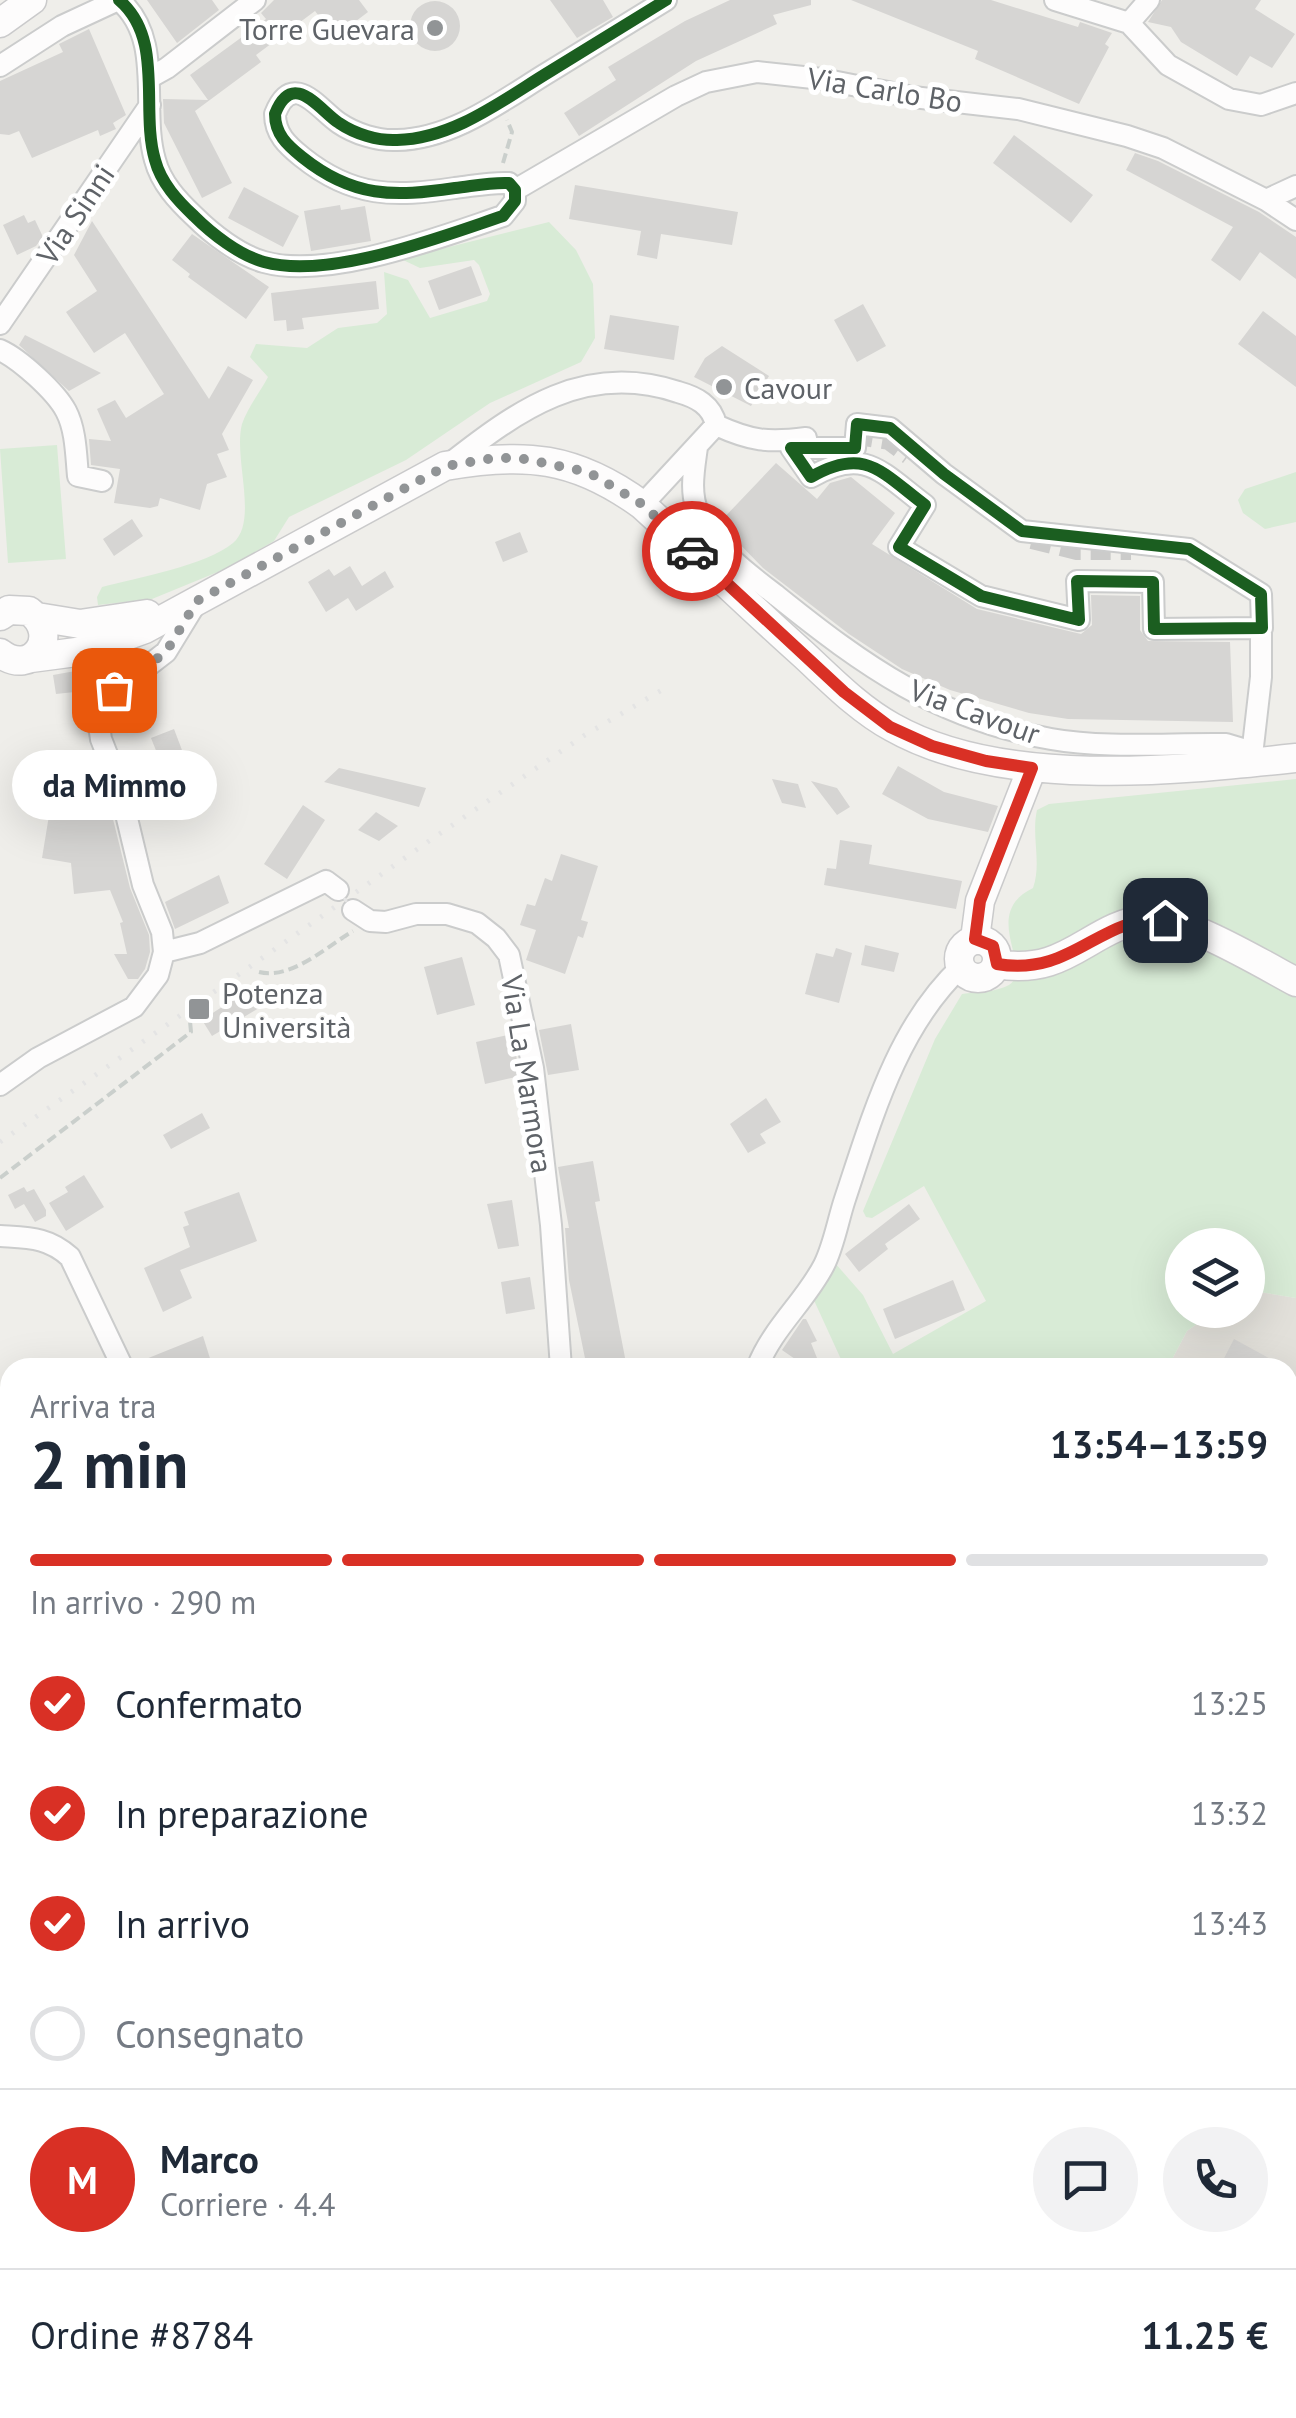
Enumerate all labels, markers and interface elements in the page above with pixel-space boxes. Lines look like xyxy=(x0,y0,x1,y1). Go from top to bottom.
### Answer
place label: Torre Guevara xyxy=(239,9,415,48)
marker: Torre Guevara xyxy=(424,17,446,39)
street label: Via Carlo Bo xyxy=(804,57,965,120)
street label: Via Sinni xyxy=(27,156,123,272)
place label: Cavour xyxy=(744,368,832,407)
marker: Cavour xyxy=(713,376,735,398)
courier xyxy=(642,501,742,601)
icon: car xyxy=(665,524,720,579)
pin xyxy=(72,648,157,733)
icon: bag xyxy=(87,663,142,718)
street label: Via Cavour xyxy=(903,669,1046,753)
callout: da Mimmo xyxy=(12,750,216,820)
text: da Mimmo xyxy=(42,764,187,806)
pin xyxy=(1123,878,1208,963)
icon: home xyxy=(1138,893,1193,948)
street label: Via La Marmora xyxy=(493,971,563,1176)
place label: Potenza Università xyxy=(222,973,351,1046)
marker: Potenza Università xyxy=(186,996,212,1022)
map controls xyxy=(1165,1228,1265,1328)
button: layers xyxy=(1165,1228,1265,1328)
text: Arriva tra xyxy=(30,1385,157,1427)
text: 13:54–13:59 xyxy=(1050,1419,1268,1468)
text: 2 min xyxy=(30,1422,189,1506)
text: In arrivo · 290 m xyxy=(30,1581,256,1623)
icon: check xyxy=(30,1676,85,1731)
text: Confermato xyxy=(115,1679,303,1728)
text: 13:25 xyxy=(1191,1682,1268,1724)
icon: check xyxy=(30,1786,85,1841)
text: In preparazione xyxy=(115,1789,369,1838)
text: 13:32 xyxy=(1191,1792,1268,1834)
icon: check xyxy=(30,1896,85,1951)
text: In arrivo xyxy=(115,1899,250,1948)
text: 13:43 xyxy=(1191,1902,1268,1944)
text: Consegnato xyxy=(115,2009,304,2058)
button: chat xyxy=(1033,2127,1138,2232)
button: phone xyxy=(1163,2127,1268,2232)
text: Marco xyxy=(160,2134,259,2183)
text: M xyxy=(67,2155,98,2204)
text: Corriere · 4.4 xyxy=(160,2183,335,2225)
text: Ordine #8784 xyxy=(30,2310,253,2359)
text: 11.25 € xyxy=(1141,2310,1268,2359)

